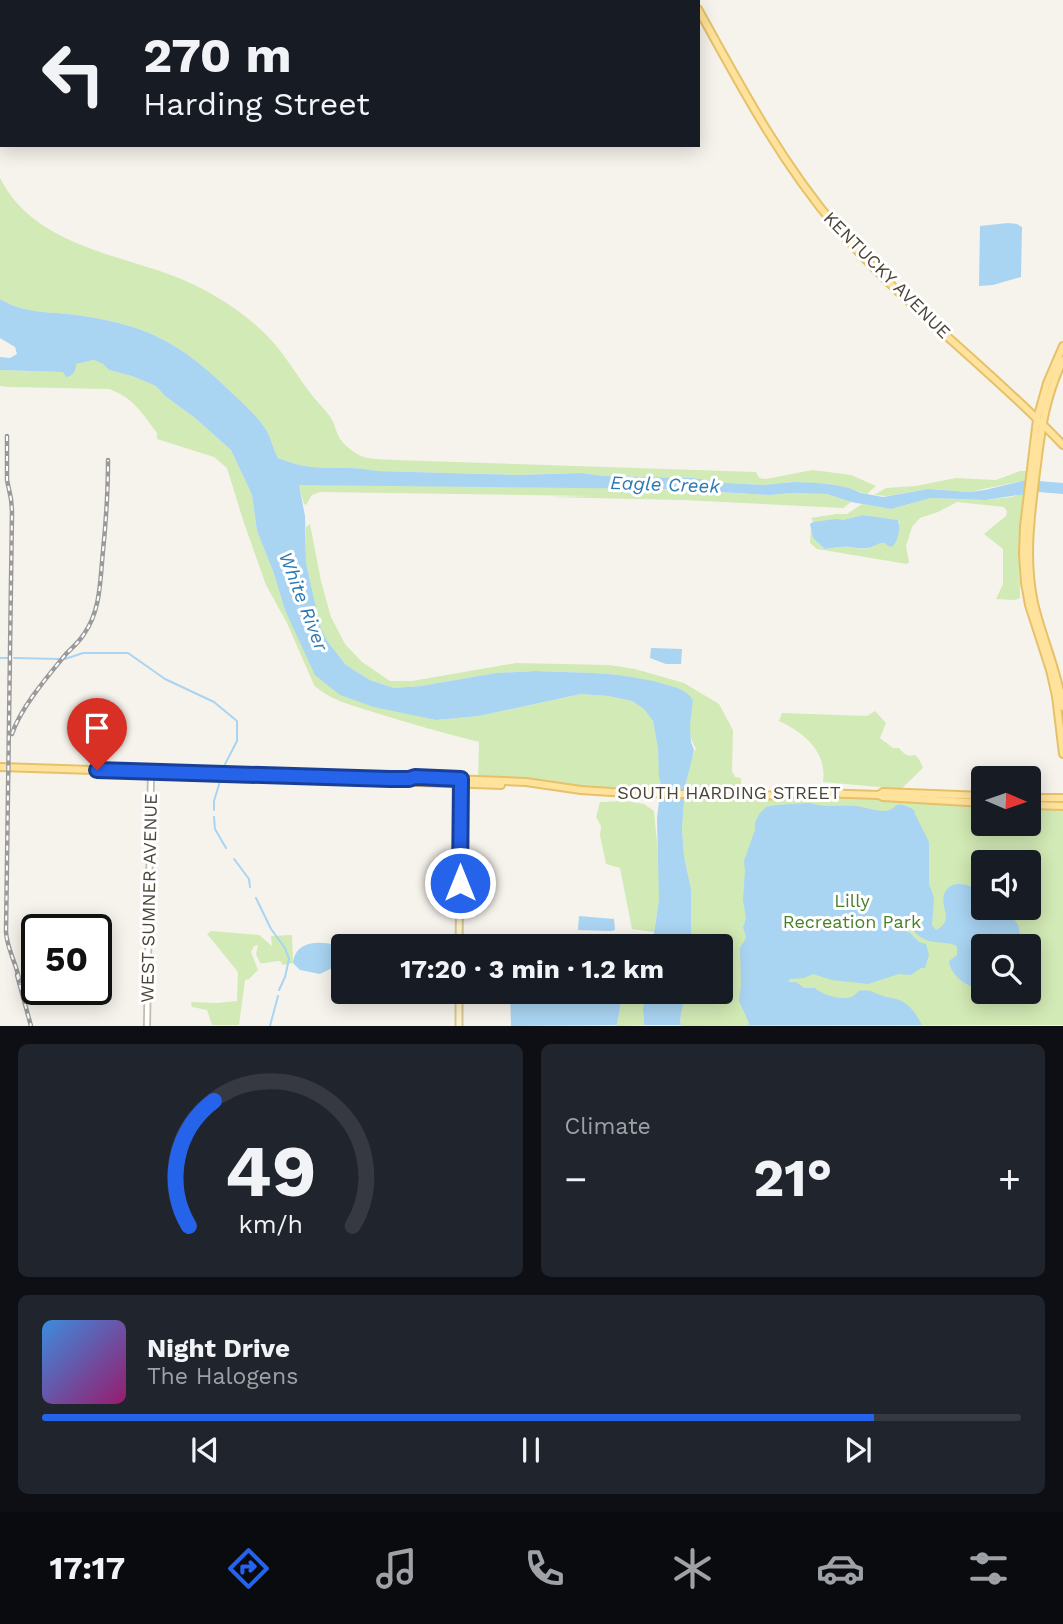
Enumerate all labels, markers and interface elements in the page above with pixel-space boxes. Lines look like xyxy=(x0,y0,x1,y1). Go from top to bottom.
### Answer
text: 270 m xyxy=(143,26,292,84)
icon: left xyxy=(28,28,119,119)
text: Harding Street xyxy=(143,85,370,123)
street label: KENTUCKY AVENUE xyxy=(820,207,955,342)
water label: Eagle Creek xyxy=(610,471,721,498)
water label: White River xyxy=(274,549,333,654)
pin xyxy=(67,698,127,770)
icon: arrive xyxy=(78,709,116,747)
north arrow xyxy=(971,766,1041,836)
map controls xyxy=(971,766,1041,1004)
street label: SOUTH HARDING STREET xyxy=(617,782,841,803)
street label: WEST SUMNER AVENUE xyxy=(136,793,161,1003)
position arrow xyxy=(423,846,497,920)
button: sound xyxy=(971,850,1041,920)
park label: Lilly Recreation Park xyxy=(783,890,921,932)
speed limit sign: 50 xyxy=(21,914,112,1005)
button: search xyxy=(971,934,1041,1004)
text: 17:20 · 3 min · 1.2 km xyxy=(400,954,664,984)
text: Climate xyxy=(565,1113,651,1140)
text: 49 xyxy=(224,1129,316,1215)
text: 21° xyxy=(753,1148,832,1209)
text: − xyxy=(565,1157,587,1201)
text: + xyxy=(998,1157,1021,1201)
text: km/h xyxy=(238,1210,302,1239)
text: Night Drive xyxy=(147,1333,290,1363)
text: The Halogens xyxy=(147,1363,298,1390)
icon: previous xyxy=(186,1431,224,1469)
icon: pause xyxy=(512,1431,550,1469)
icon: next xyxy=(839,1431,877,1469)
icon: directions xyxy=(224,1544,273,1593)
icon: music xyxy=(372,1544,421,1593)
icon: phone xyxy=(520,1544,569,1593)
icon: climate xyxy=(668,1544,717,1593)
icon: car xyxy=(816,1544,865,1593)
icon: filters xyxy=(964,1544,1013,1593)
text: 17:17 xyxy=(50,1549,125,1587)

